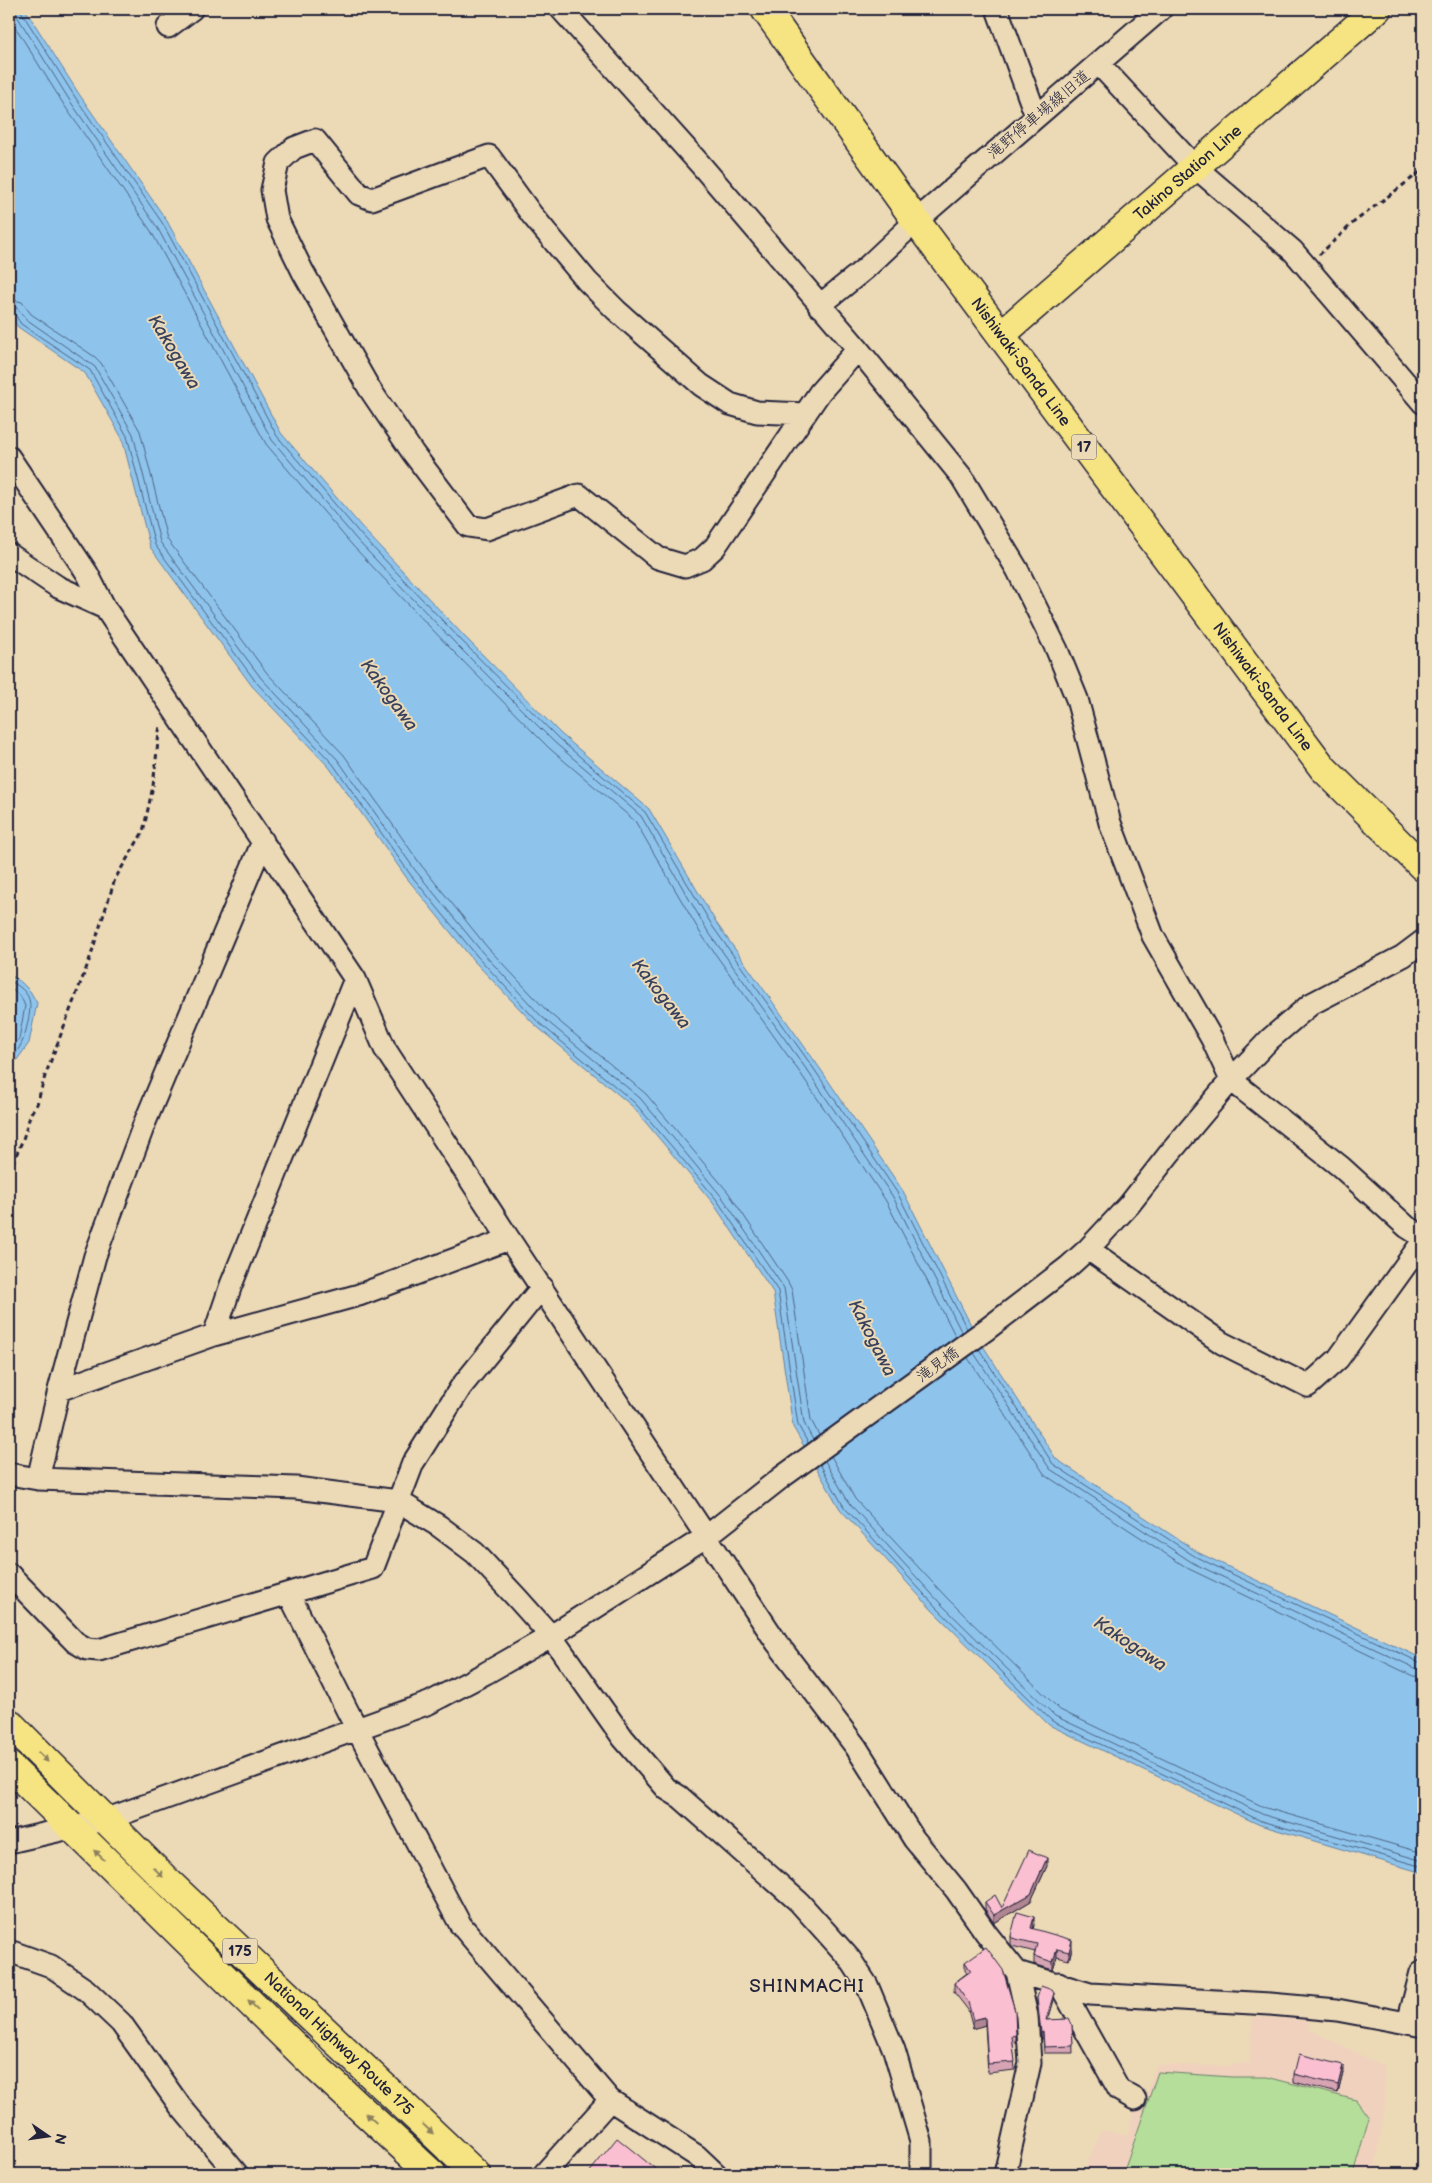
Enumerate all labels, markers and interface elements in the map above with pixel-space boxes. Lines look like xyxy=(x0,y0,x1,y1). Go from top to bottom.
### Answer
street label: 滝野停車場線旧道 xyxy=(984,67,1094,163)
street label: Takino Station Line xyxy=(1130,121,1246,225)
street label: Nishiwaki-Sanda Line xyxy=(967,294,1075,430)
water label: Kakogawa xyxy=(144,311,204,393)
road number: 17 xyxy=(1072,434,1096,460)
street label: Nishiwaki-Sanda Line xyxy=(1209,619,1317,755)
water label: Kakogawa xyxy=(356,655,422,735)
water label: Kakogawa xyxy=(627,955,695,1033)
water label: Kakogawa xyxy=(844,1296,900,1380)
street label: 滝見橋 xyxy=(913,1343,963,1387)
water label: Kakogawa xyxy=(1090,1612,1170,1676)
one-way arrow xyxy=(37,1751,49,1763)
one-way arrow xyxy=(94,1849,106,1861)
one-way arrow xyxy=(152,1866,164,1878)
road number: 175 xyxy=(222,1938,258,1964)
street label: National Highway Route 175 xyxy=(260,1968,417,2119)
district label: SHINMACHI xyxy=(749,1975,865,1998)
one-way arrow xyxy=(248,1999,260,2011)
north arrow xyxy=(22,2110,72,2160)
one-way arrow xyxy=(364,2112,377,2123)
one-way arrow xyxy=(421,2123,433,2135)
text: N xyxy=(51,2132,70,2146)

